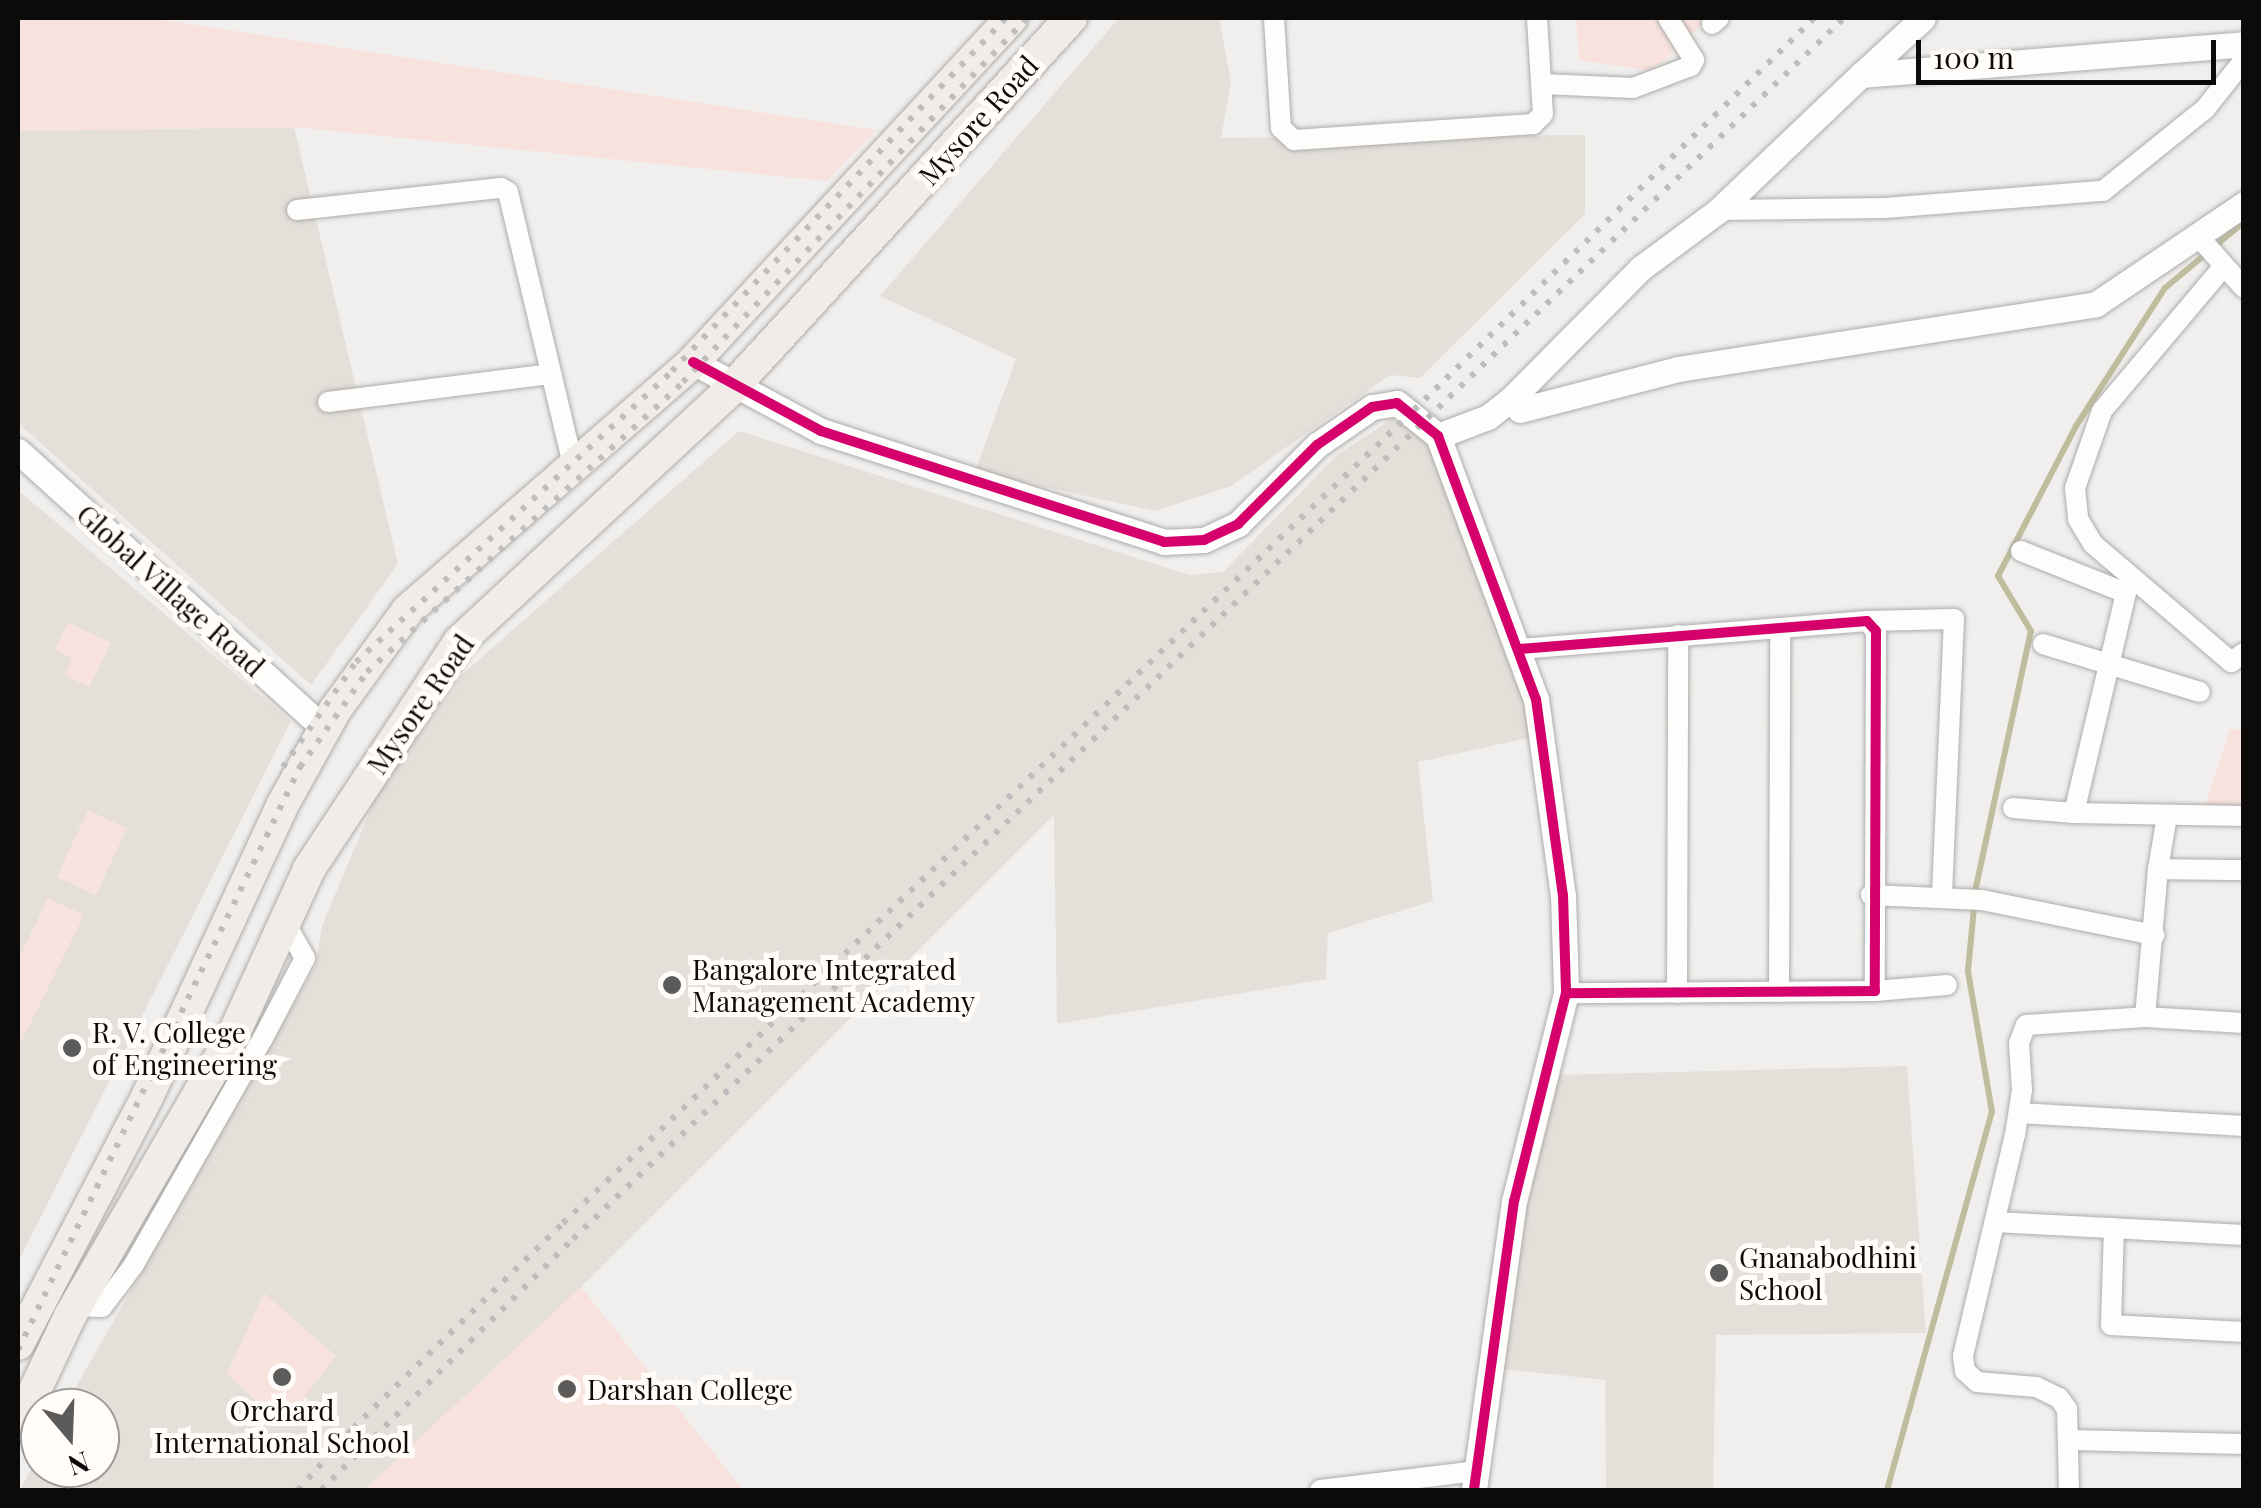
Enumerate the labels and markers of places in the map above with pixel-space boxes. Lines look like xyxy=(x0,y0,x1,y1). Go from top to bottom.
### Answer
place label: Bangalore Integrated Management Academy xyxy=(692,952,977,1018)
marker: Bangalore Integrated Management Academy xyxy=(661,974,683,996)
place label: R. V. College of Engineering xyxy=(92,1015,277,1081)
marker: R. V. College of Engineering xyxy=(61,1037,83,1059)
place label: Gnanabodhini School xyxy=(1739,1240,1917,1306)
marker: Gnanabodhini School xyxy=(1708,1262,1730,1284)
marker: Orchard International School xyxy=(271,1366,293,1388)
place label: Darshan College xyxy=(587,1372,793,1406)
marker: Darshan College xyxy=(556,1378,578,1400)
place label: Orchard International School xyxy=(154,1393,410,1459)

